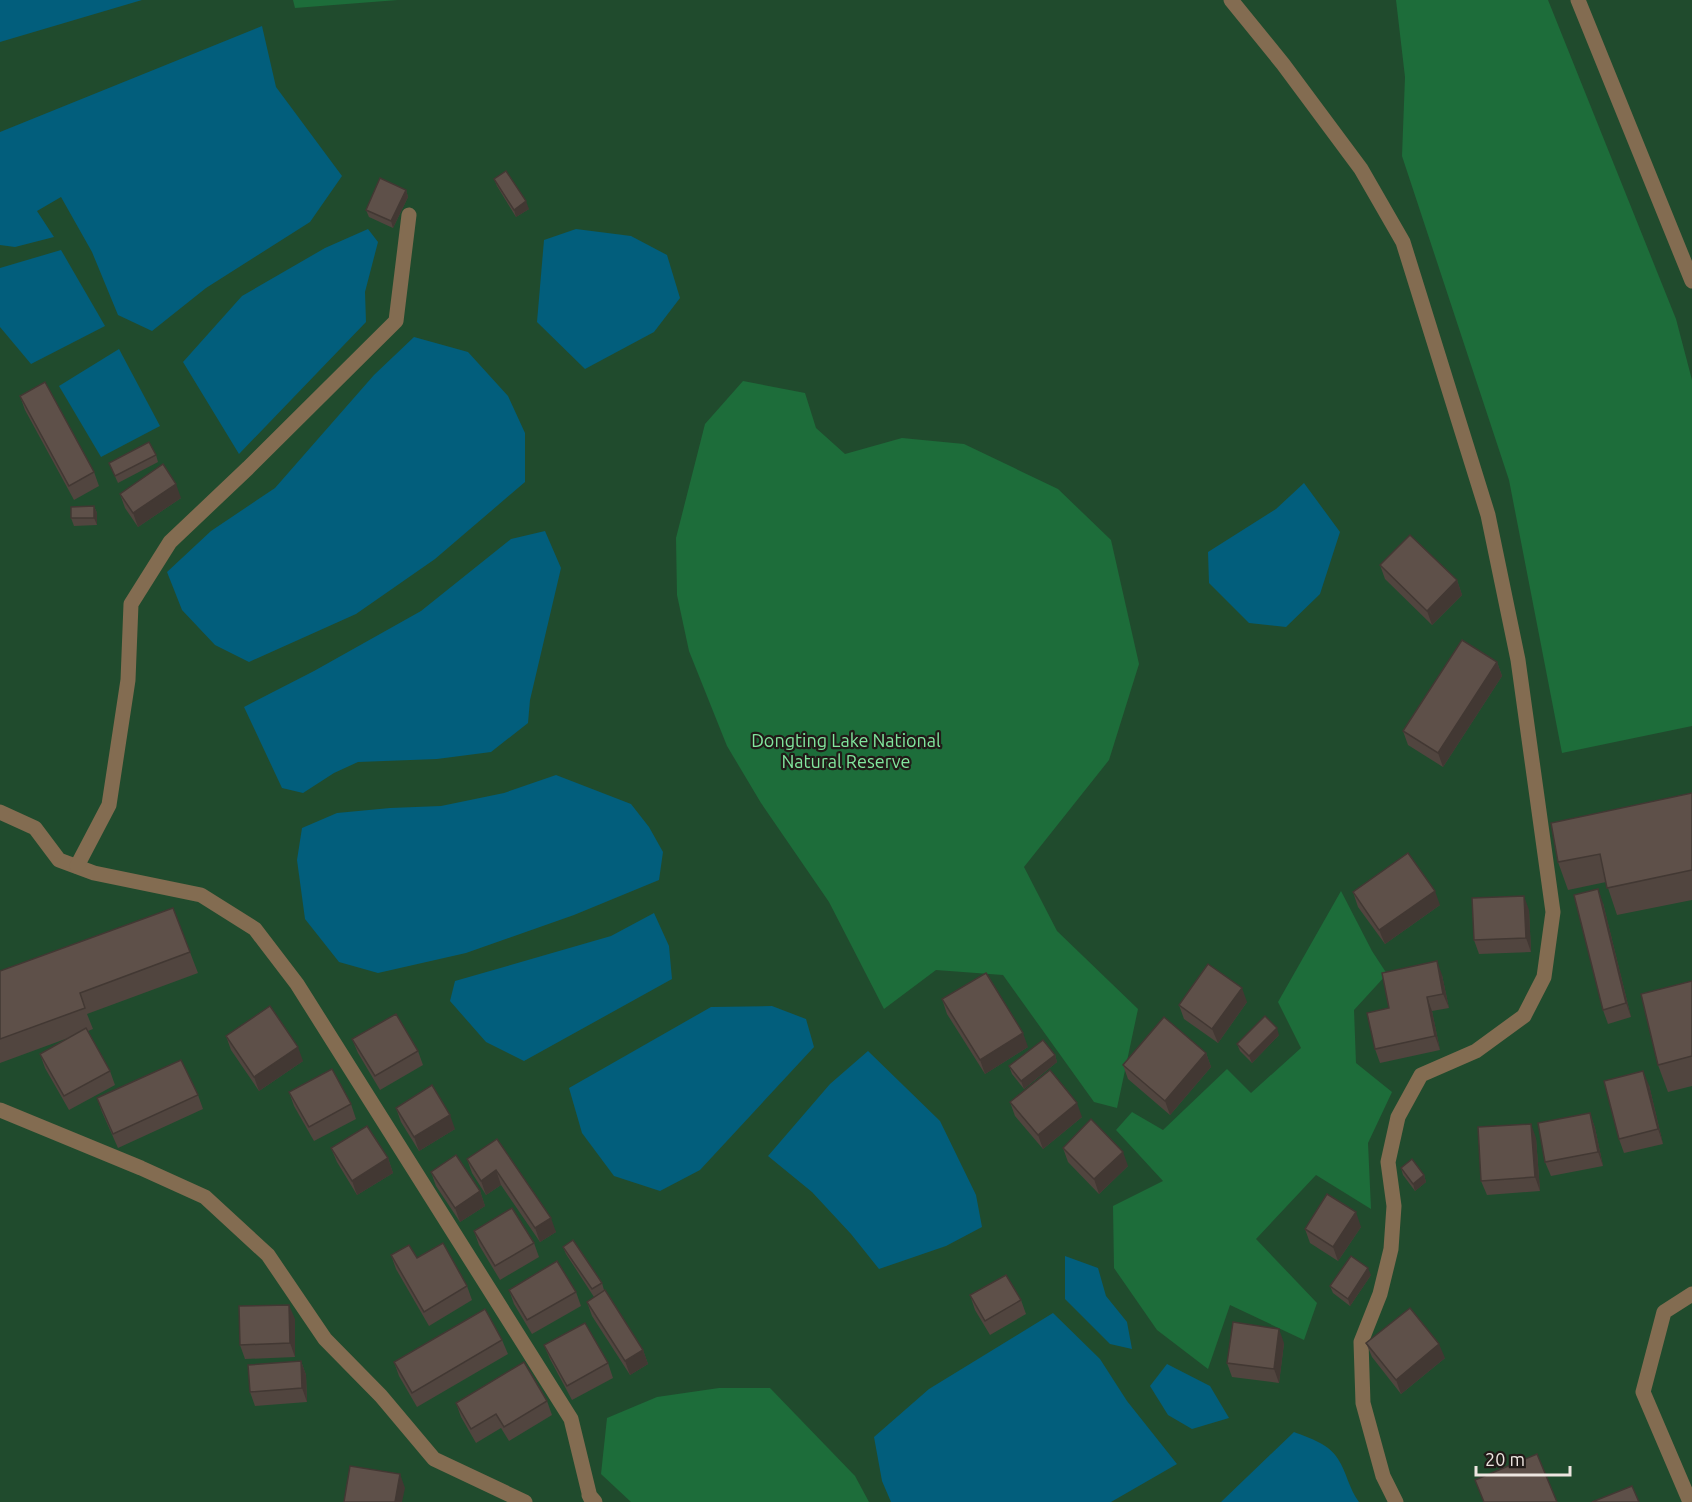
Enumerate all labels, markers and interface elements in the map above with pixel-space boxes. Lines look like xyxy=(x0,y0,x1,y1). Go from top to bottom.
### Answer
park label: Dongting Lake National Natural Reserve xyxy=(751,730,941,771)
scale bar xyxy=(1476,1439,1570,1477)
text: 20 m xyxy=(1485,1449,1525,1469)

